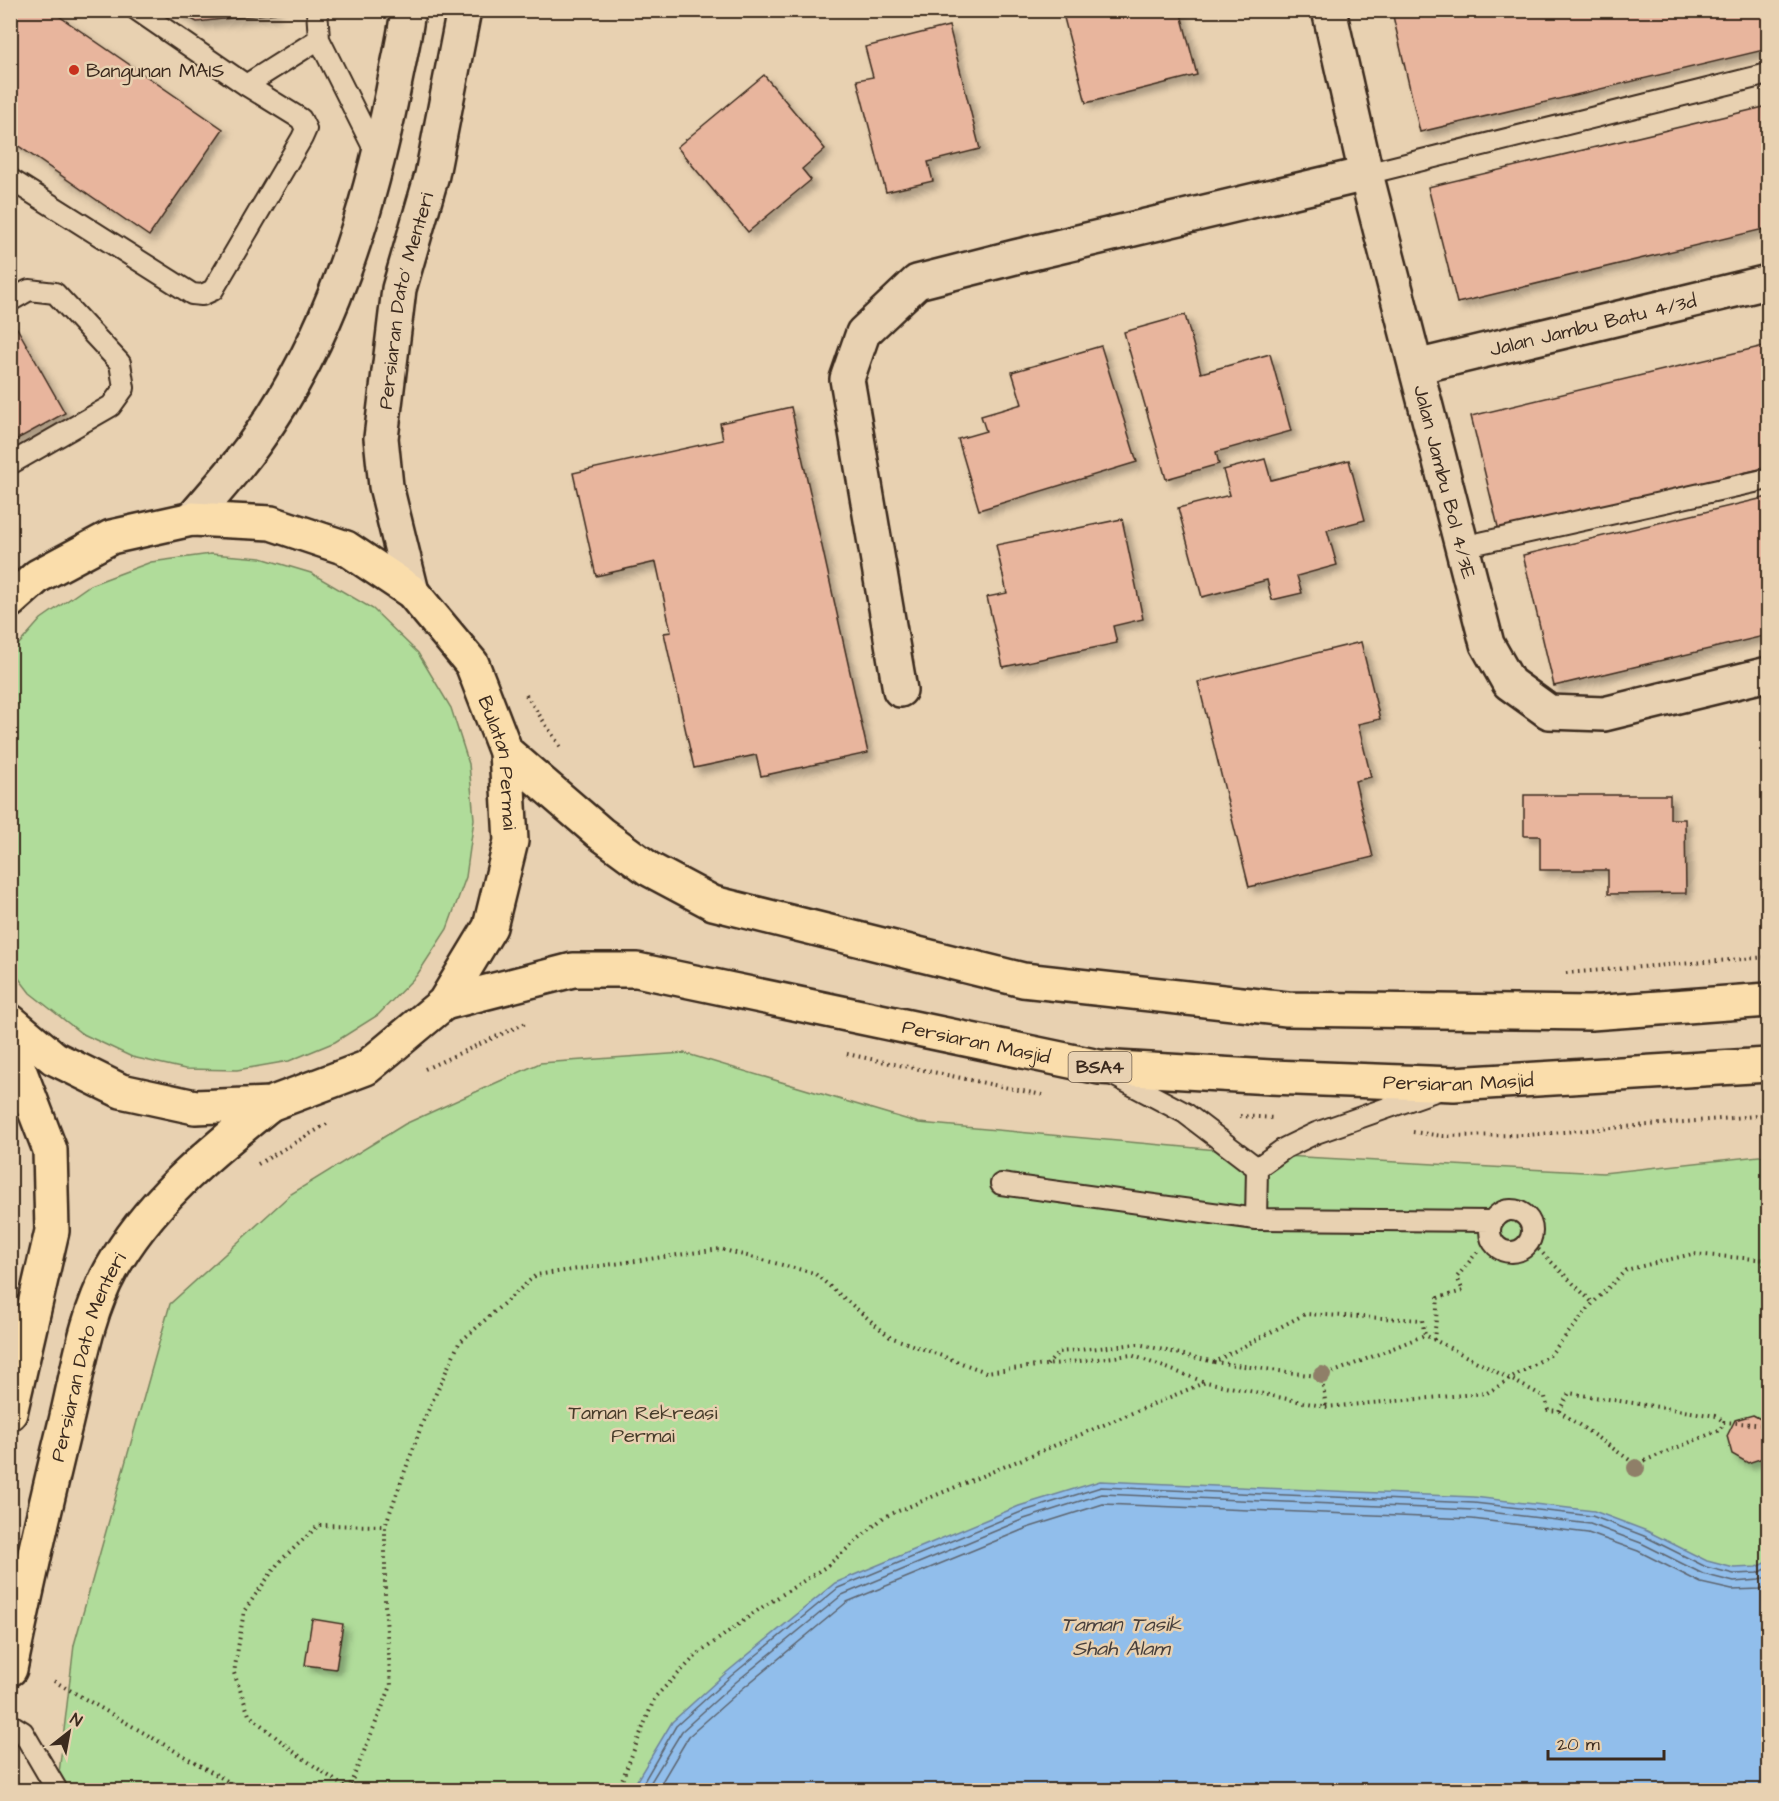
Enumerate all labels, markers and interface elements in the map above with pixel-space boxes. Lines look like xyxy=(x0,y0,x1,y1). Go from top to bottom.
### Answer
place label: Bangunan MAIS xyxy=(86,57,224,86)
marker: Bangunan MAIS xyxy=(67,63,81,77)
street label: Persiaran Dato' Menteri xyxy=(372,189,441,411)
street label: Jalan Jambu Batu 4/3d xyxy=(1487,287,1699,364)
street label: Jalan Jambu Bol 4/3E xyxy=(1406,382,1483,582)
street label: Bulatan Permai xyxy=(471,692,523,831)
street label: Persiaran Masjid xyxy=(900,1013,1053,1071)
road number: BSA4 xyxy=(1068,1052,1132,1082)
street label: Persiaran Masjid xyxy=(1382,1066,1535,1099)
street label: Persiaran Dato Menteri xyxy=(44,1247,133,1465)
park label: Taman Rekreasi Permai xyxy=(569,1399,717,1450)
water label: Taman Tasik Shah Alam xyxy=(1061,1610,1182,1663)
north arrow xyxy=(39,1702,99,1762)
text: N xyxy=(66,1708,86,1732)
scale bar xyxy=(1548,1723,1664,1761)
text: 20 m xyxy=(1557,1732,1600,1757)

